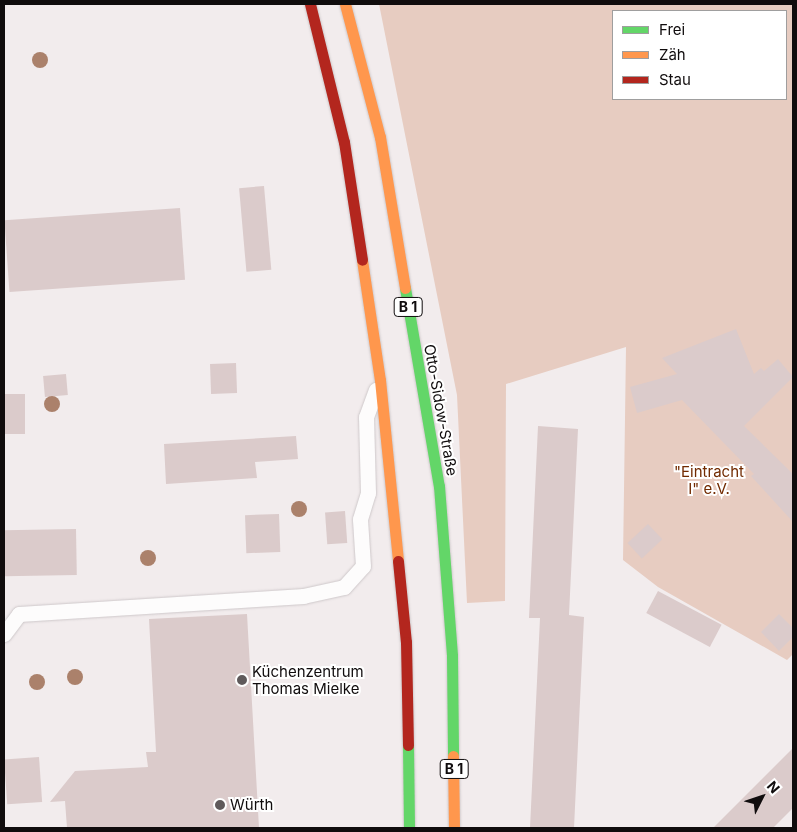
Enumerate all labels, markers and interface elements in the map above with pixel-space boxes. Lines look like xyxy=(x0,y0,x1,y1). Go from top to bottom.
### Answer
legend xyxy=(612,10,787,100)
text: Frei xyxy=(659,20,685,39)
text: Zäh xyxy=(659,45,686,64)
text: Stau xyxy=(659,70,691,89)
road number: B 1 xyxy=(393,296,423,318)
street label: Otto-Sidow-Straße xyxy=(421,343,461,477)
park label: "Eintracht I" e.V. xyxy=(674,462,744,497)
place label: Küchenzentrum Thomas Mielke xyxy=(252,662,364,697)
marker: Küchenzentrum Thomas Mielke xyxy=(236,674,248,686)
road number: B 1 xyxy=(439,758,469,781)
north arrow xyxy=(737,772,787,822)
text: N xyxy=(764,777,784,796)
place label: Würth xyxy=(230,796,273,814)
marker: Würth xyxy=(214,799,226,811)

